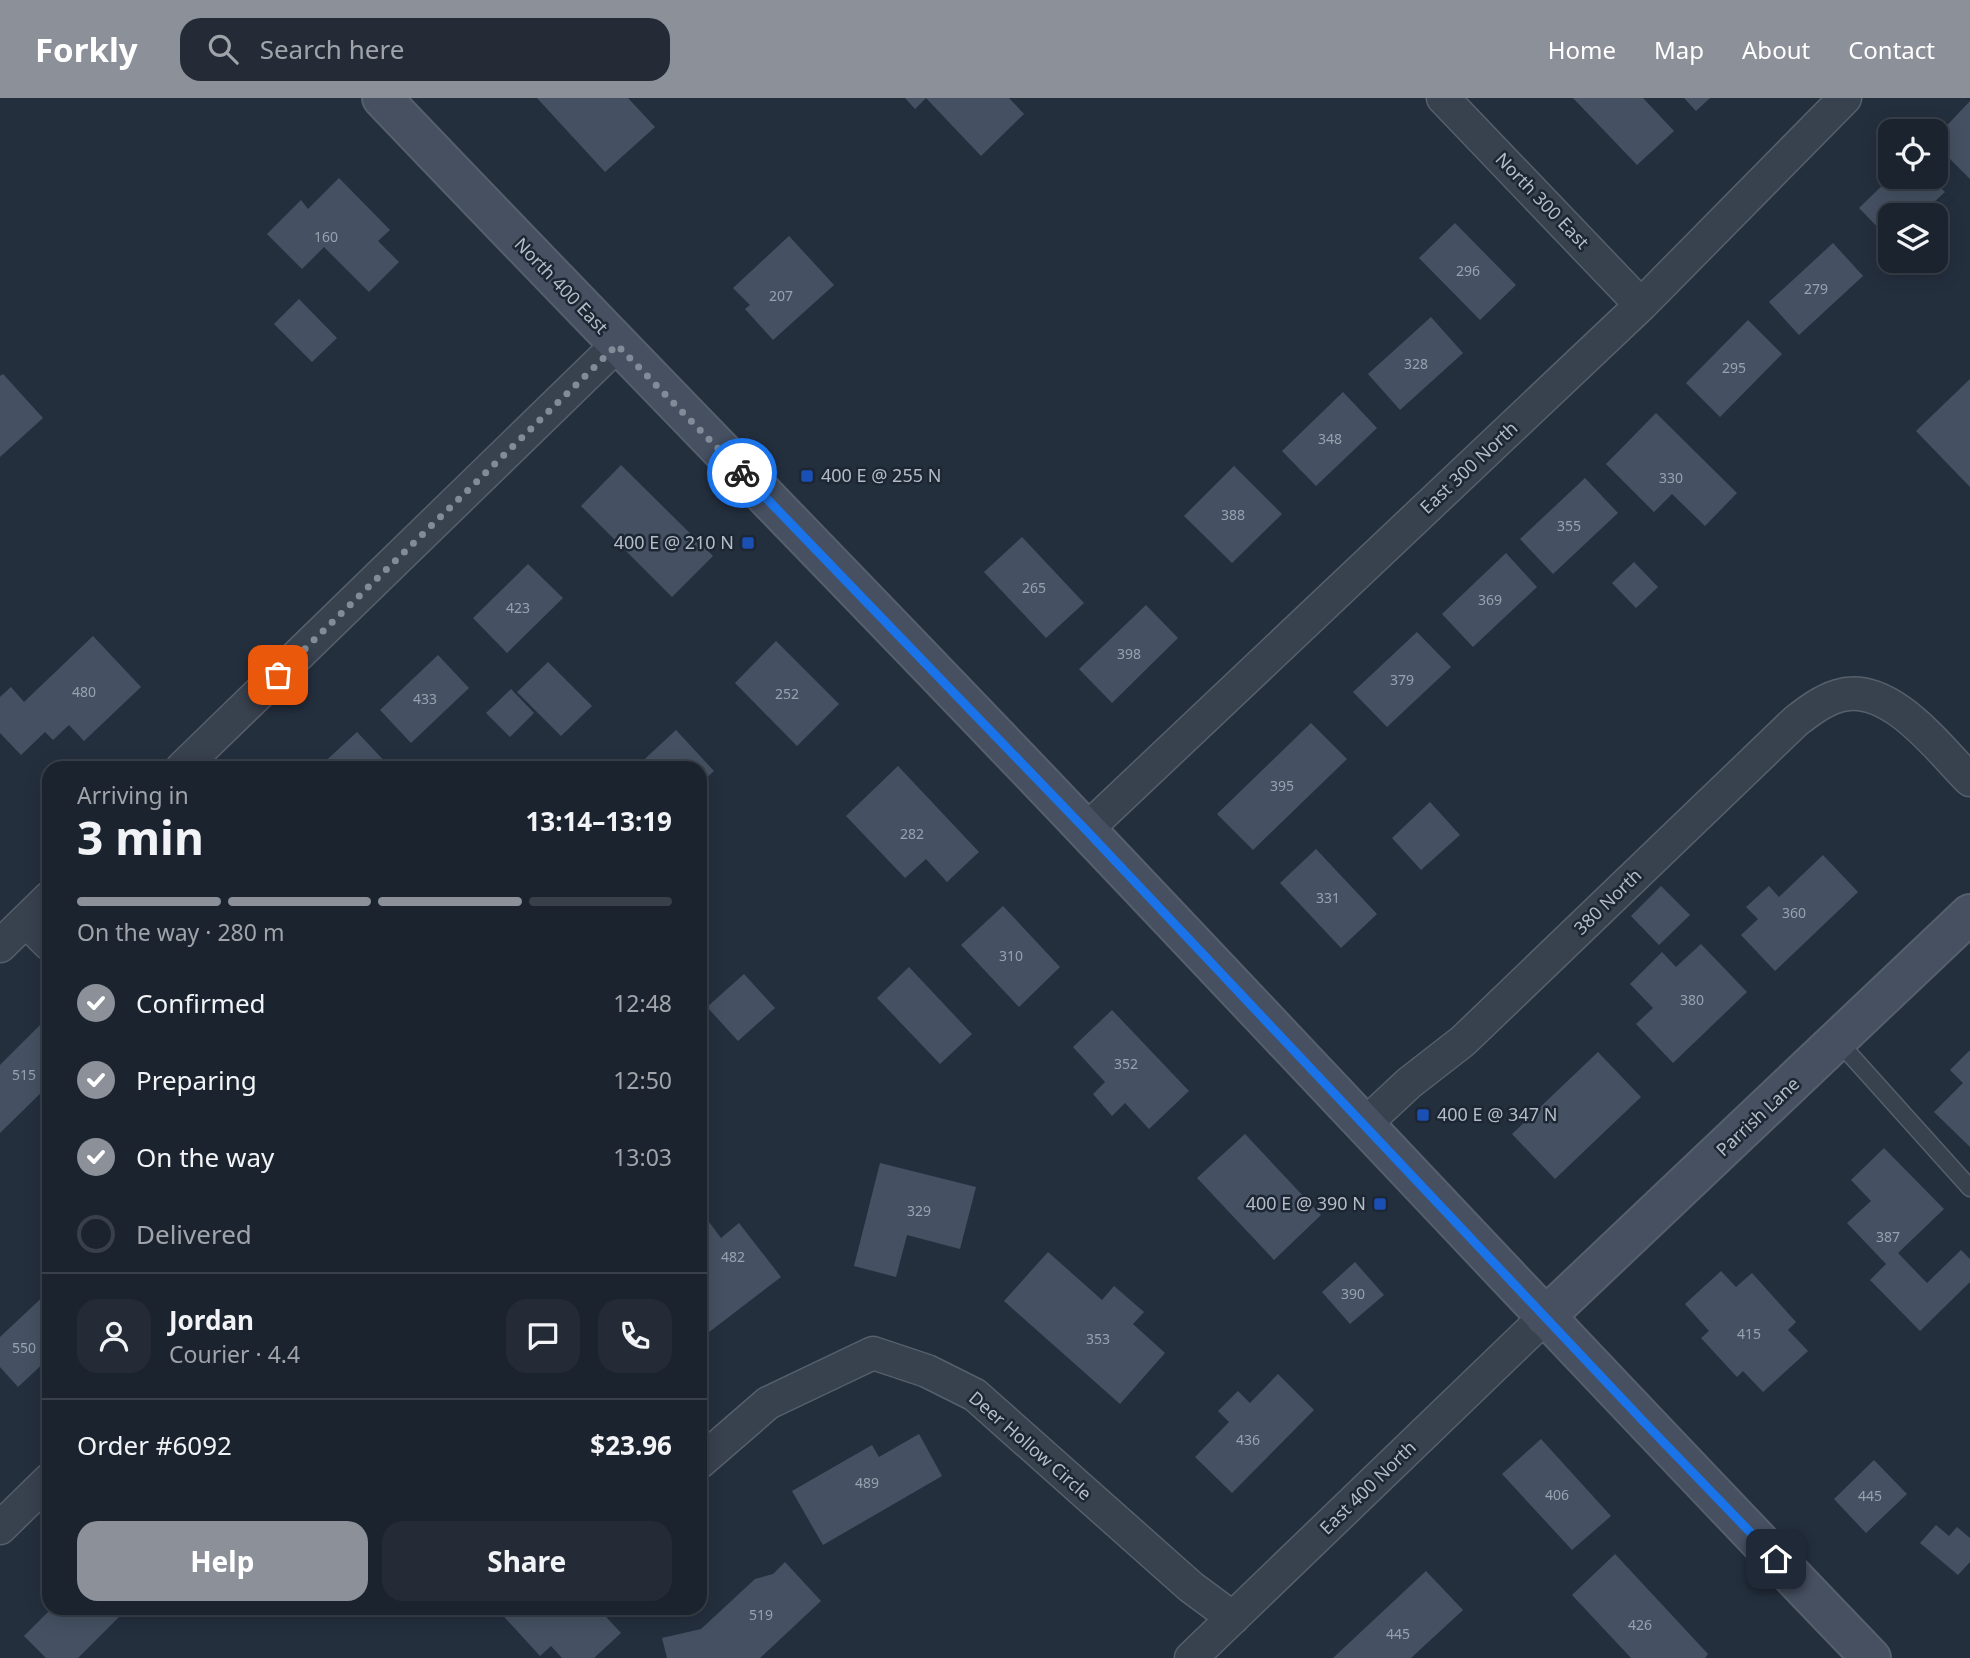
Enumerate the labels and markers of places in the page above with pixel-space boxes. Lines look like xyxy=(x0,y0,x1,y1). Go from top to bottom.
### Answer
place label: 400 E @ 255 N xyxy=(821,463,941,487)
marker: 400 E @ 255 N xyxy=(799,468,815,484)
place label: 400 E @ 210 N xyxy=(614,530,734,554)
marker: 400 E @ 210 N xyxy=(740,535,756,551)
pin xyxy=(248,645,308,705)
place label: 400 E @ 347 N xyxy=(1437,1102,1557,1126)
marker: 400 E @ 347 N xyxy=(1415,1107,1431,1123)
place label: 400 E @ 390 N xyxy=(1246,1191,1366,1215)
marker: 400 E @ 390 N xyxy=(1372,1196,1388,1212)
pin xyxy=(1746,1529,1806,1589)

